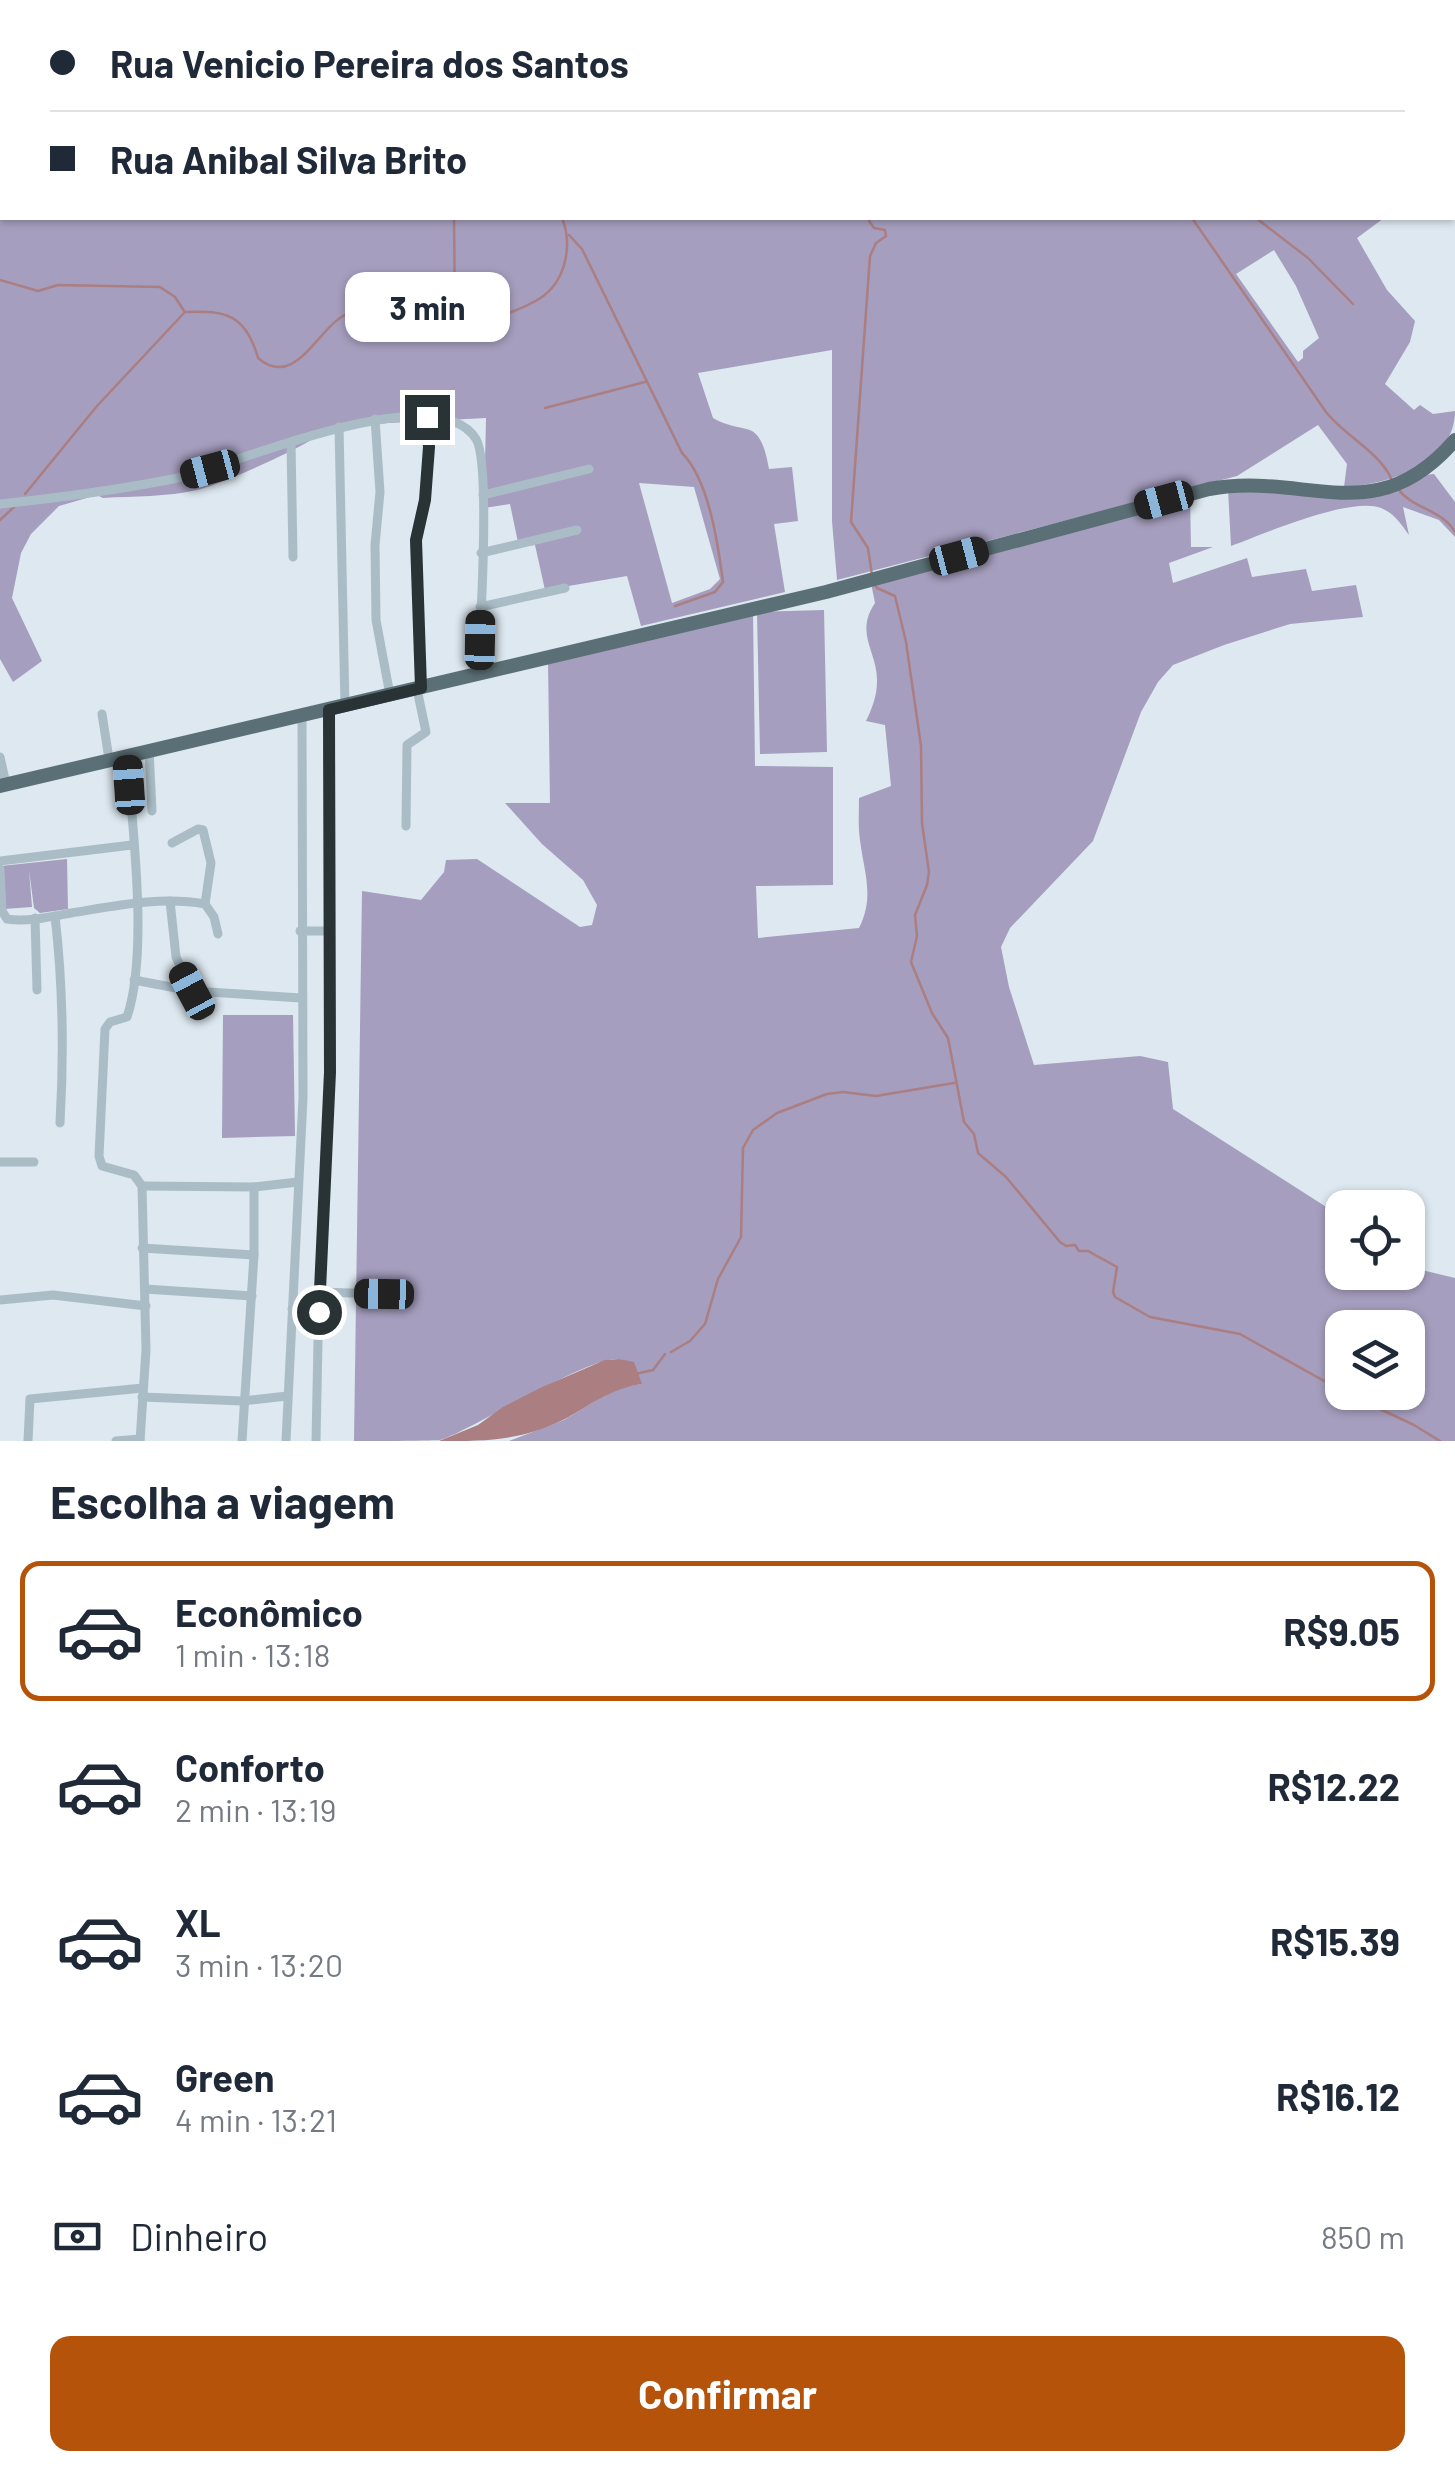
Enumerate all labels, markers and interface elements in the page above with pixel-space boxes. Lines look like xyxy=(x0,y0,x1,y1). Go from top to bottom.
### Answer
text: Rua Venicio Pereira dos Santos xyxy=(110,40,629,86)
text: Rua Anibal Silva Brito xyxy=(110,136,467,182)
callout: 3 min xyxy=(344,272,510,342)
text: 3 min xyxy=(389,288,466,326)
route end xyxy=(405,395,450,440)
car xyxy=(177,447,243,491)
car xyxy=(1131,478,1197,522)
car xyxy=(926,534,992,578)
car xyxy=(464,610,496,670)
car xyxy=(112,754,146,816)
car xyxy=(165,957,219,1025)
map controls xyxy=(1325,1190,1425,1410)
button: locate xyxy=(1325,1190,1425,1290)
car xyxy=(354,1278,414,1310)
route start xyxy=(297,1290,342,1335)
button: layers xyxy=(1325,1310,1425,1410)
text: Escolha a viagem xyxy=(50,1474,395,1528)
icon: car xyxy=(55,1586,145,1676)
text: Econômico xyxy=(175,1589,363,1635)
text: R$9.05 xyxy=(1283,1608,1400,1654)
text: 1 min · 13:18 xyxy=(175,1635,330,1673)
icon: car xyxy=(55,1741,145,1831)
text: Conforto xyxy=(175,1744,325,1790)
text: R$12.22 xyxy=(1267,1763,1400,1809)
text: 2 min · 13:19 xyxy=(175,1790,336,1828)
icon: car xyxy=(55,1896,145,1986)
text: XL xyxy=(175,1899,221,1945)
text: R$15.39 xyxy=(1270,1918,1400,1964)
text: 3 min · 13:20 xyxy=(175,1945,343,1983)
icon: car xyxy=(55,2051,145,2141)
text: Green xyxy=(175,2054,275,2100)
text: R$16.12 xyxy=(1276,2073,1400,2119)
text: 4 min · 13:21 xyxy=(175,2100,337,2138)
icon: cash xyxy=(50,2209,105,2264)
text: Dinheiro xyxy=(130,2213,268,2259)
text: 850 m xyxy=(1321,2217,1405,2255)
button: Confirmar xyxy=(50,2336,1405,2451)

